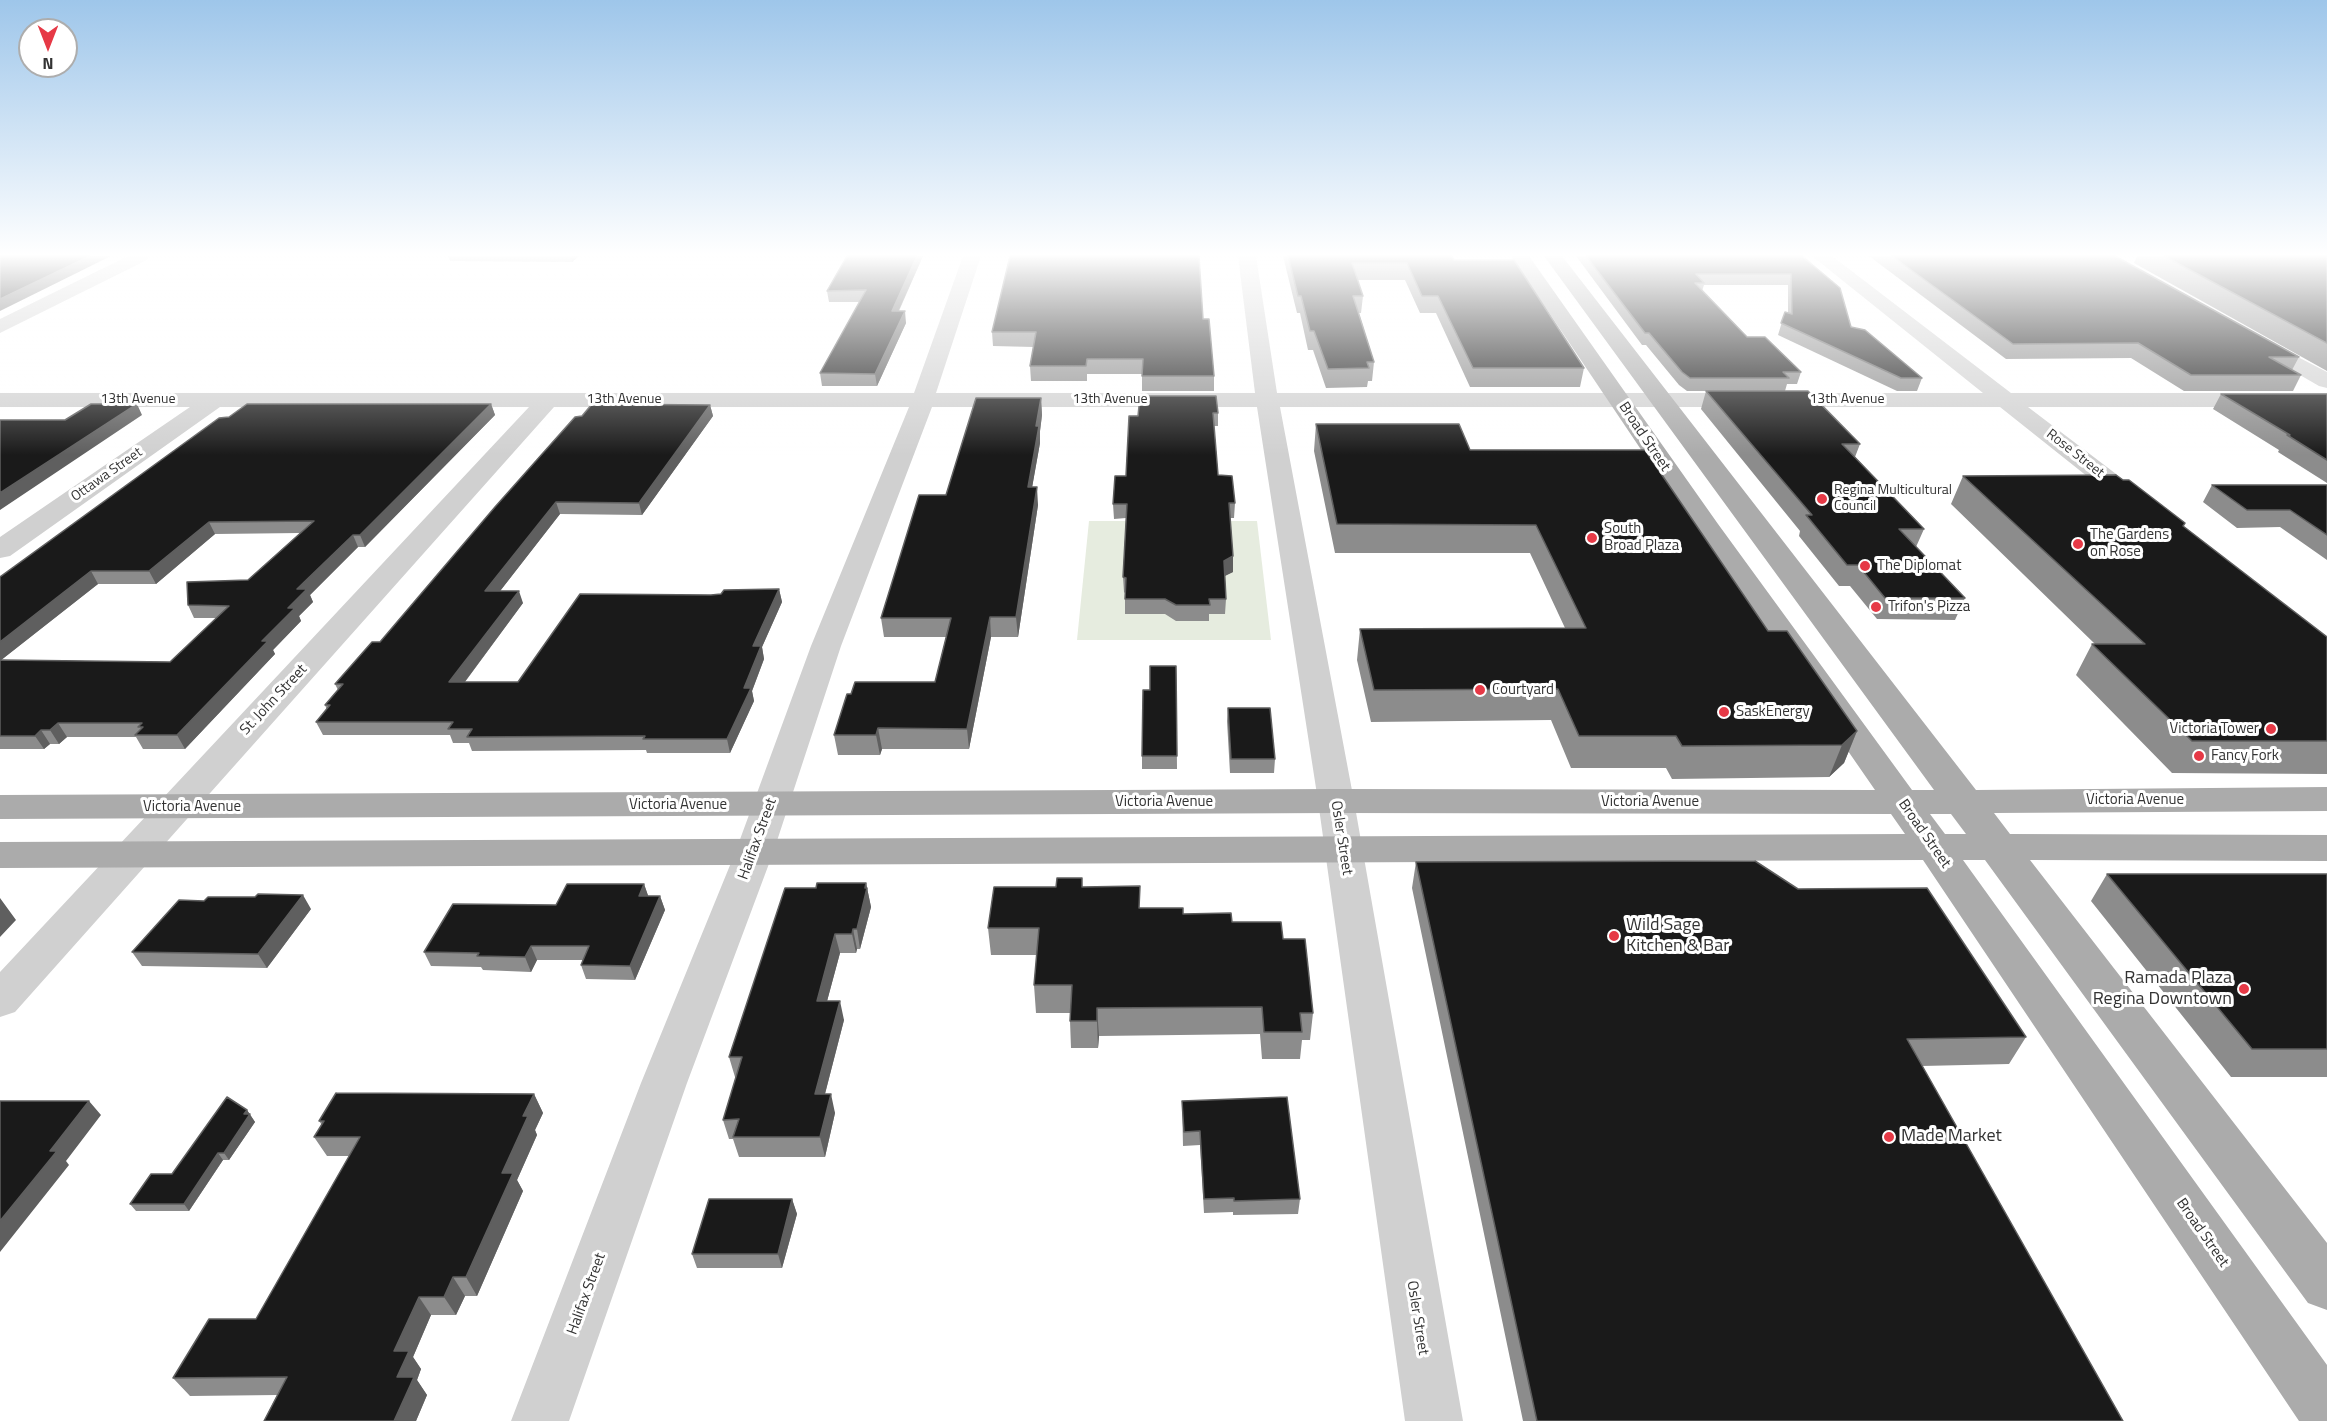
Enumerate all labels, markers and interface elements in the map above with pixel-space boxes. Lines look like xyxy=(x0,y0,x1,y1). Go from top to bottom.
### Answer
north arrow xyxy=(18,18,78,78)
text: N xyxy=(42,52,54,76)
street label: 13th Avenue xyxy=(101,392,175,408)
street label: 13th Avenue xyxy=(587,392,661,408)
street label: 13th Avenue xyxy=(1073,392,1147,408)
street label: 13th Avenue xyxy=(1810,392,1884,408)
street label: Broad Street xyxy=(1614,399,1674,475)
street label: Rose Street xyxy=(2043,426,2107,482)
street label: Ottawa Street xyxy=(68,444,146,506)
place label: Regina Multicultural Council xyxy=(1834,483,1952,516)
marker: Regina Multicultural Council xyxy=(1815,492,1829,506)
place label: South Broad Plaza xyxy=(1604,520,1679,555)
place label: The Gardens on Rose xyxy=(2090,526,2169,561)
marker: South Broad Plaza xyxy=(1585,531,1599,545)
marker: The Gardens on Rose xyxy=(2071,537,2085,551)
place label: The Diplomat xyxy=(1877,557,1961,575)
marker: The Diplomat xyxy=(1858,559,1872,573)
place label: Trifon's Pizza xyxy=(1888,598,1970,616)
marker: Trifon's Pizza xyxy=(1869,600,1883,614)
street label: St. John Street xyxy=(237,661,311,739)
place label: Courtyard xyxy=(1492,681,1554,699)
marker: Courtyard xyxy=(1473,683,1487,697)
place label: SaskEnergy xyxy=(1736,703,1810,721)
marker: SaskEnergy xyxy=(1717,705,1731,719)
place label: Victoria Tower xyxy=(2169,720,2259,738)
marker: Victoria Tower xyxy=(2264,722,2278,736)
place label: Fancy Fork xyxy=(2211,747,2279,765)
marker: Fancy Fork xyxy=(2192,749,2206,763)
street label: Victoria Avenue xyxy=(2086,791,2184,809)
street label: Victoria Avenue xyxy=(1115,793,1213,811)
street label: Victoria Avenue xyxy=(1601,793,1699,811)
street label: Victoria Avenue xyxy=(629,796,727,814)
street label: Halifax Street xyxy=(735,796,781,882)
street label: Broad Street xyxy=(1894,796,1954,872)
street label: Victoria Avenue xyxy=(143,798,241,816)
street label: Osler Street xyxy=(1326,800,1356,876)
place label: Wild Sage Kitchen & Bar xyxy=(1626,915,1729,958)
marker: Wild Sage Kitchen & Bar xyxy=(1607,929,1621,943)
place label: Ramada Plaza Regina Downtown xyxy=(2093,968,2232,1010)
marker: Ramada Plaza Regina Downtown xyxy=(2237,982,2251,996)
place label: Made Market xyxy=(1901,1126,2002,1148)
marker: Made Market xyxy=(1882,1130,1896,1144)
street label: Broad Street xyxy=(2172,1195,2232,1271)
street label: Halifax Street xyxy=(564,1251,610,1337)
street label: Osler Street xyxy=(1402,1280,1432,1356)

